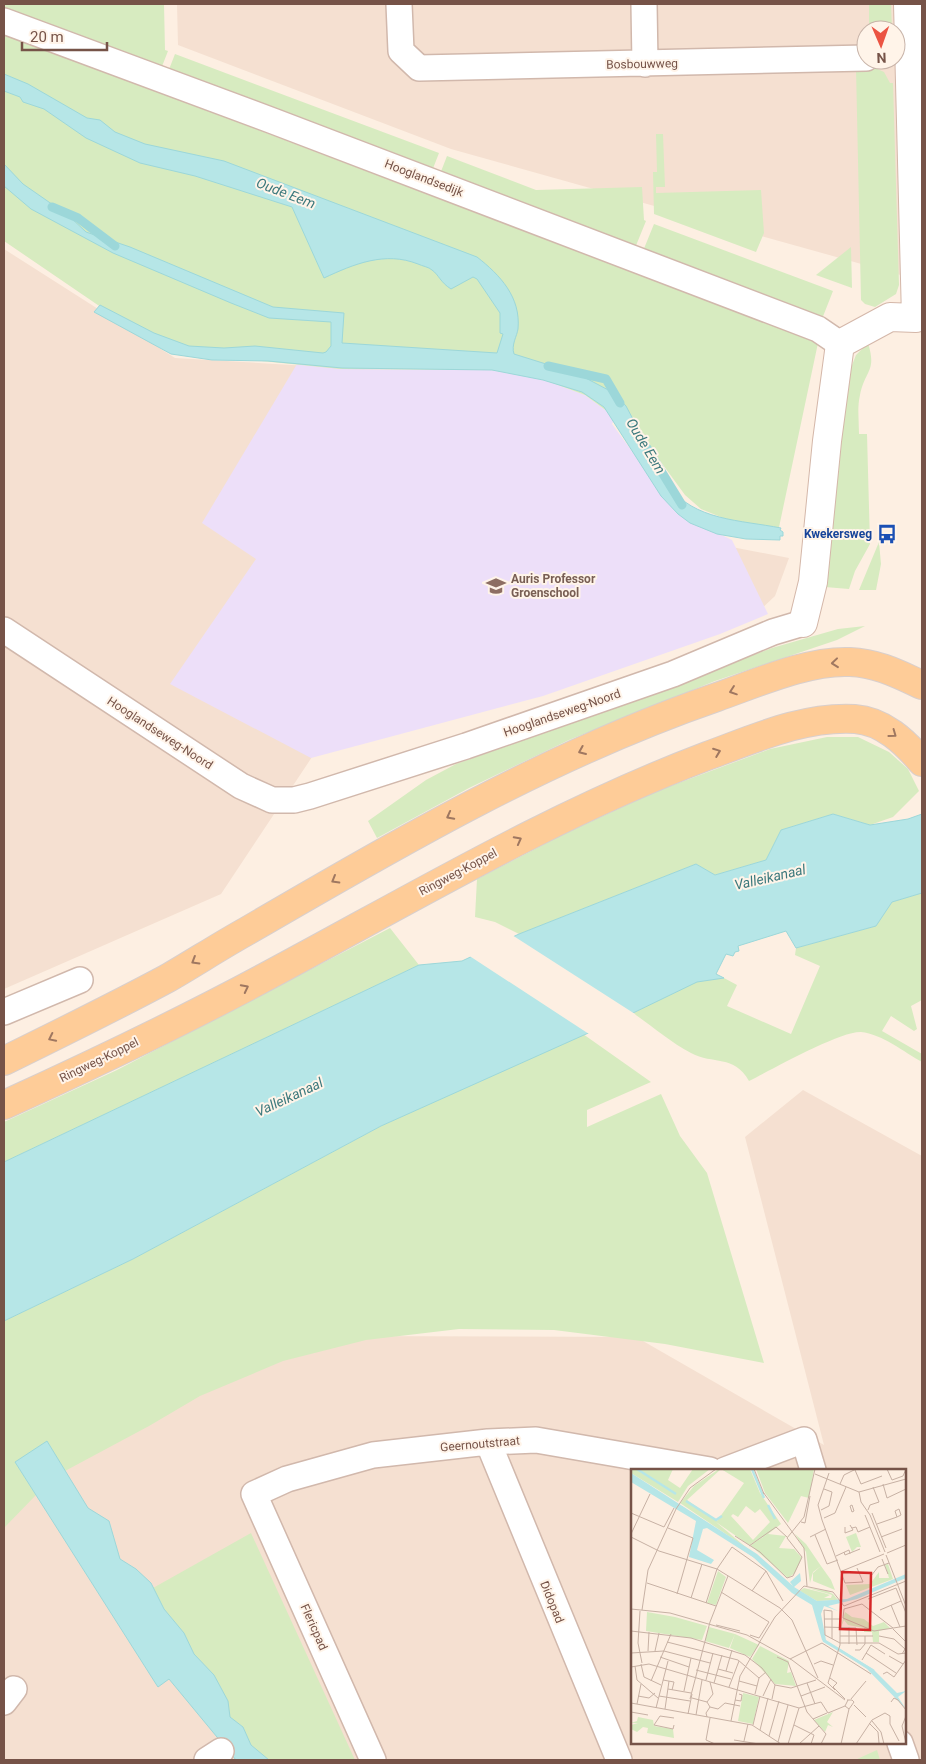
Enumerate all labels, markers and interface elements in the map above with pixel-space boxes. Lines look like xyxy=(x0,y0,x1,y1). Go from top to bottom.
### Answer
scale bar xyxy=(22,20,108,52)
north arrow xyxy=(856,20,906,70)
text: 20 m xyxy=(30,28,64,46)
text: N xyxy=(876,50,887,66)
street label: Bosbouwweg xyxy=(606,56,678,72)
street label: Hooglandsedijk xyxy=(383,157,466,200)
water label: Oude Eem xyxy=(254,174,318,212)
water label: Oude Eem xyxy=(623,415,669,477)
bus stop icon: Kwekersweg xyxy=(876,523,898,545)
place label: Kwekersweg xyxy=(804,527,872,541)
place label: Auris Professor Groenschool xyxy=(511,572,596,600)
school or university icon: Auris Professor Groenschool xyxy=(485,575,507,597)
one-way arrow xyxy=(831,657,839,668)
one-way arrow xyxy=(729,685,737,695)
street label: Hooglandseweg-Noord xyxy=(502,686,622,740)
street label: Hooglandseweg-Noord xyxy=(105,694,215,772)
one-way arrow xyxy=(887,729,896,737)
one-way arrow xyxy=(578,745,586,755)
one-way arrow xyxy=(713,748,721,758)
one-way arrow xyxy=(447,810,456,820)
one-way arrow xyxy=(512,836,521,846)
street label: Ringweg-Koppel xyxy=(417,846,499,898)
water label: Valleikanaal xyxy=(733,861,808,893)
one-way arrow xyxy=(332,873,341,883)
one-way arrow xyxy=(191,955,200,965)
one-way arrow xyxy=(240,984,249,994)
one-way arrow xyxy=(48,1032,57,1042)
street label: Ringweg-Koppel xyxy=(57,1035,141,1085)
water label: Valleikanaal xyxy=(253,1074,326,1120)
street label: Geernoutstraat xyxy=(440,1434,520,1454)
inset map xyxy=(631,1469,906,1744)
street label: Didopad xyxy=(537,1579,567,1625)
street label: Flericpad xyxy=(298,1602,330,1652)

